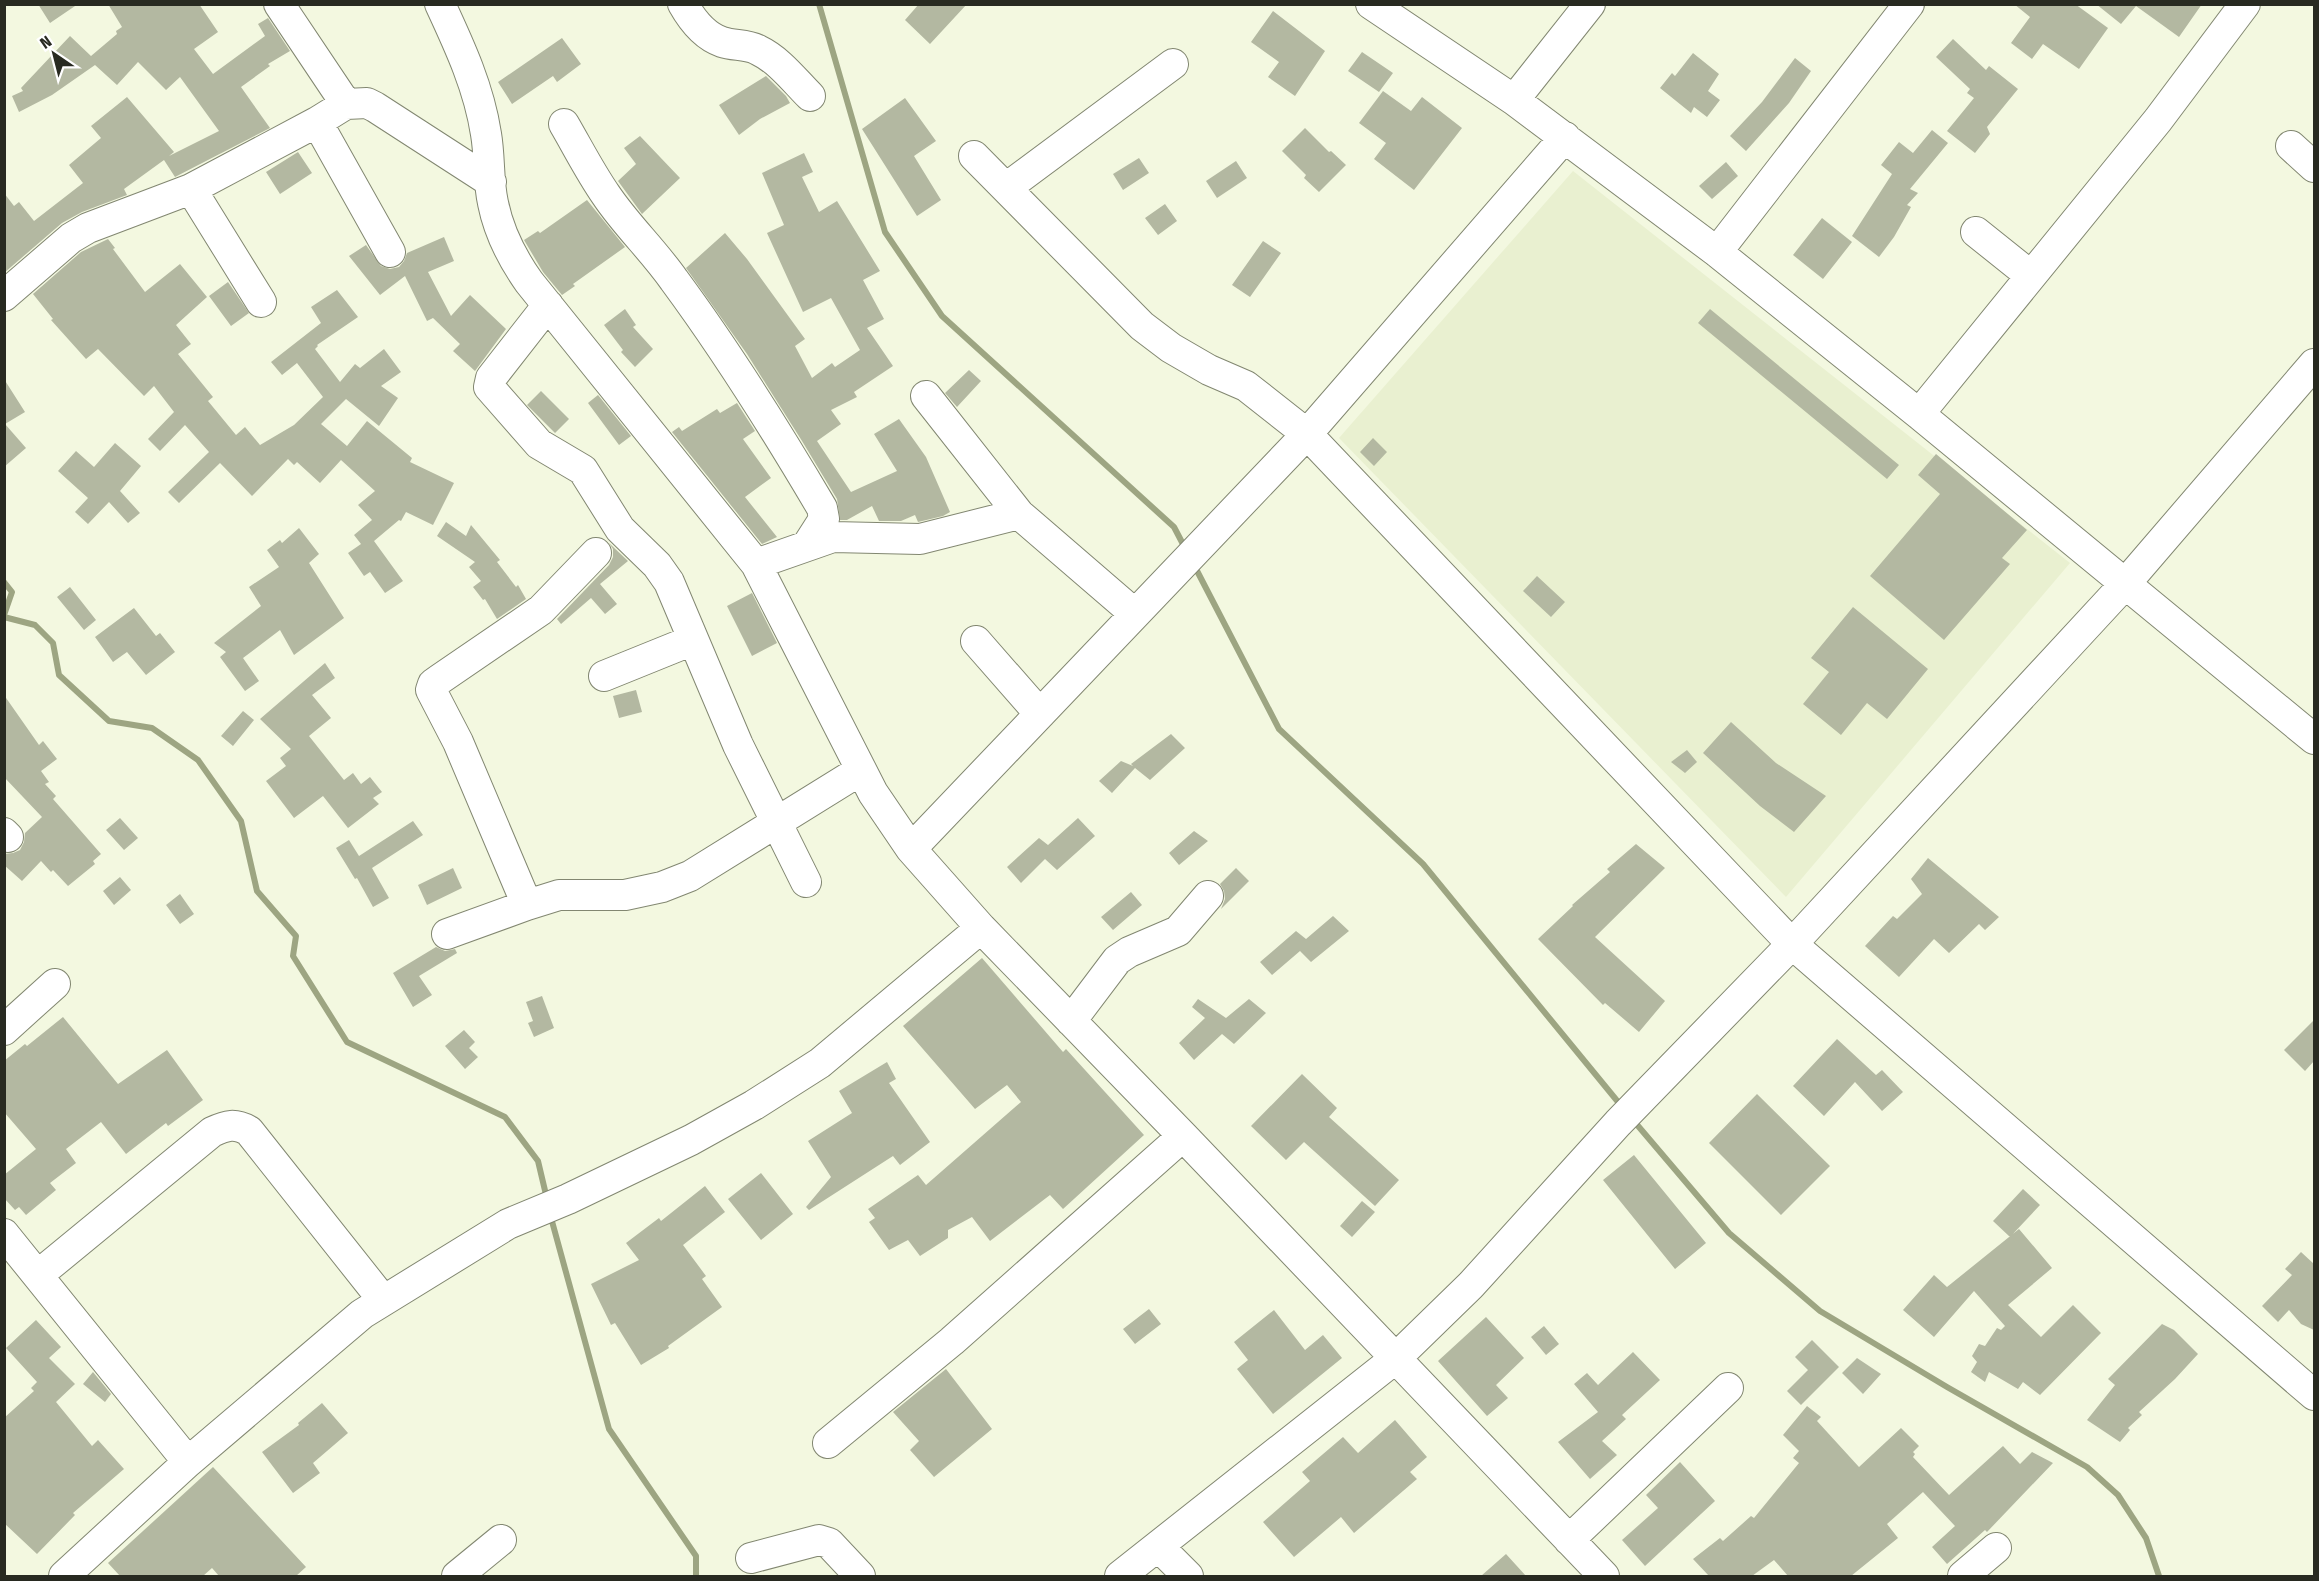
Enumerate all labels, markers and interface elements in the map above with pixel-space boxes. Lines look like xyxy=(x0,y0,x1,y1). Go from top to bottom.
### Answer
north arrow xyxy=(24,24,84,84)
text: N xyxy=(36,32,55,53)

